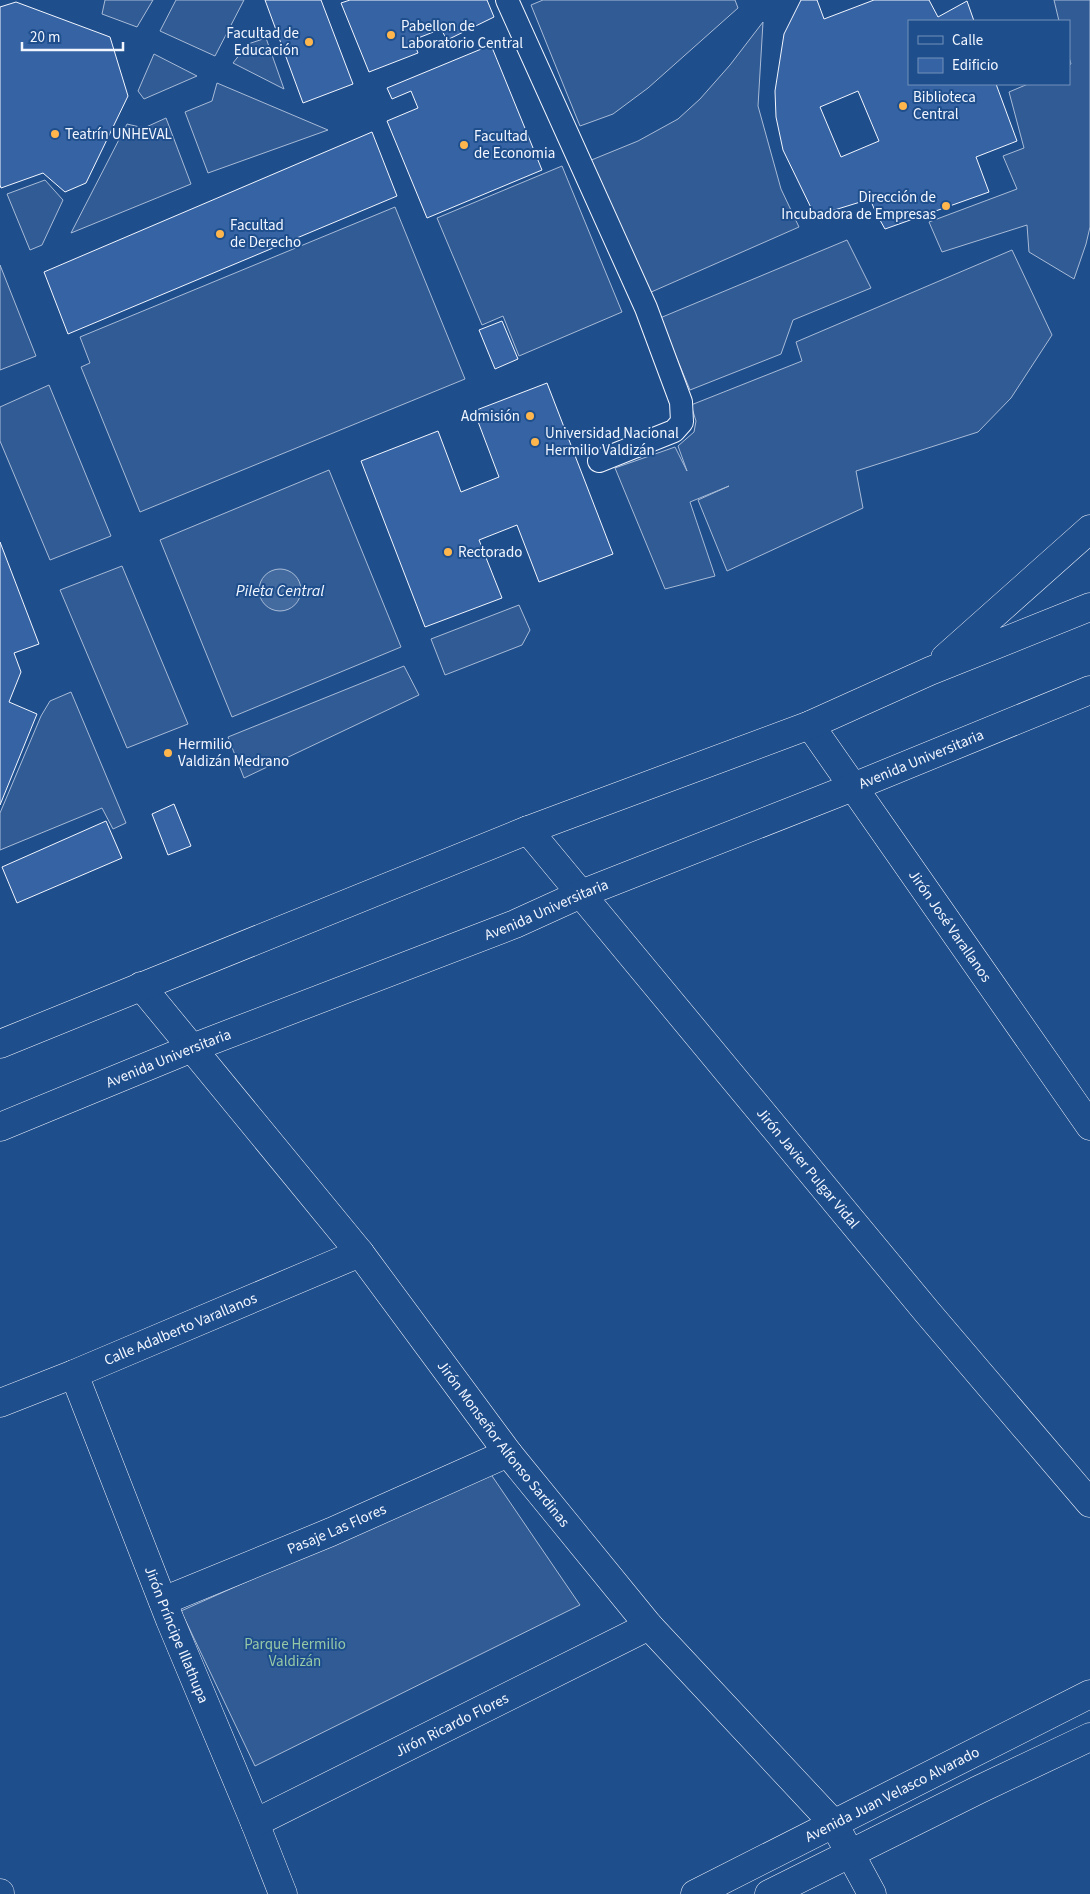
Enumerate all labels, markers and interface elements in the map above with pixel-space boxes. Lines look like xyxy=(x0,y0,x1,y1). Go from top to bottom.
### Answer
place label: Pabellon de Laboratorio Central xyxy=(401,16,523,54)
scale bar xyxy=(22,20,124,52)
legend xyxy=(908,20,1070,85)
place label: Facultad de Educación xyxy=(226,23,299,61)
text: 20 m xyxy=(30,27,60,48)
marker: Pabellon de Laboratorio Central xyxy=(385,29,397,41)
text: Calle xyxy=(952,30,983,51)
marker: Facultad de Educación xyxy=(303,36,315,48)
text: Edificio xyxy=(952,55,999,76)
place label: Biblioteca Central xyxy=(913,87,976,125)
marker: Biblioteca Central xyxy=(897,100,909,112)
place label: Teatrín UNHEVAL xyxy=(65,124,172,145)
place label: Facultad de Economia xyxy=(474,126,555,164)
marker: Teatrín UNHEVAL xyxy=(49,128,61,140)
marker: Facultad de Economia xyxy=(458,139,470,151)
place label: Dirección de Incubadora de Empresas xyxy=(781,187,936,225)
marker: Dirección de Incubadora de Empresas xyxy=(940,200,952,212)
place label: Facultad de Derecho xyxy=(230,215,301,253)
marker: Facultad de Derecho xyxy=(214,228,226,240)
place label: Admisión xyxy=(461,406,520,427)
marker: Admisión xyxy=(524,410,536,422)
place label: Universidad Nacional Hermilio Valdizán xyxy=(545,423,679,461)
marker: Universidad Nacional Hermilio Valdizán xyxy=(529,436,541,448)
place label: Rectorado xyxy=(458,542,522,563)
marker: Rectorado xyxy=(442,546,454,558)
water label: Pileta Central xyxy=(236,580,324,602)
street label: Avenida Universitaria xyxy=(856,725,987,795)
place label: Hermilio Valdizán Medrano xyxy=(178,734,289,772)
marker: Hermilio Valdizán Medrano xyxy=(162,747,174,759)
street label: Jirón José Varallanos xyxy=(903,866,996,987)
street label: Avenida Universitaria xyxy=(481,874,612,946)
street label: Avenida Universitaria xyxy=(103,1024,234,1093)
street label: Jirón Javier Pulgar Vidal xyxy=(751,1103,864,1234)
street label: Calle Adalberto Varallanos xyxy=(101,1288,260,1371)
street label: Jirón Monseñor Alfonso Sardinas xyxy=(432,1356,574,1532)
street label: Pasaje Las Flores xyxy=(284,1499,390,1560)
street label: Jirón Príncipe Illathupa xyxy=(139,1563,214,1706)
park label: Parque Hermilio Valdizán xyxy=(244,1634,346,1672)
street label: Jirón Ricardo Flores xyxy=(392,1688,512,1762)
street label: Avenida Juan Velasco Alvarado xyxy=(802,1742,983,1848)

